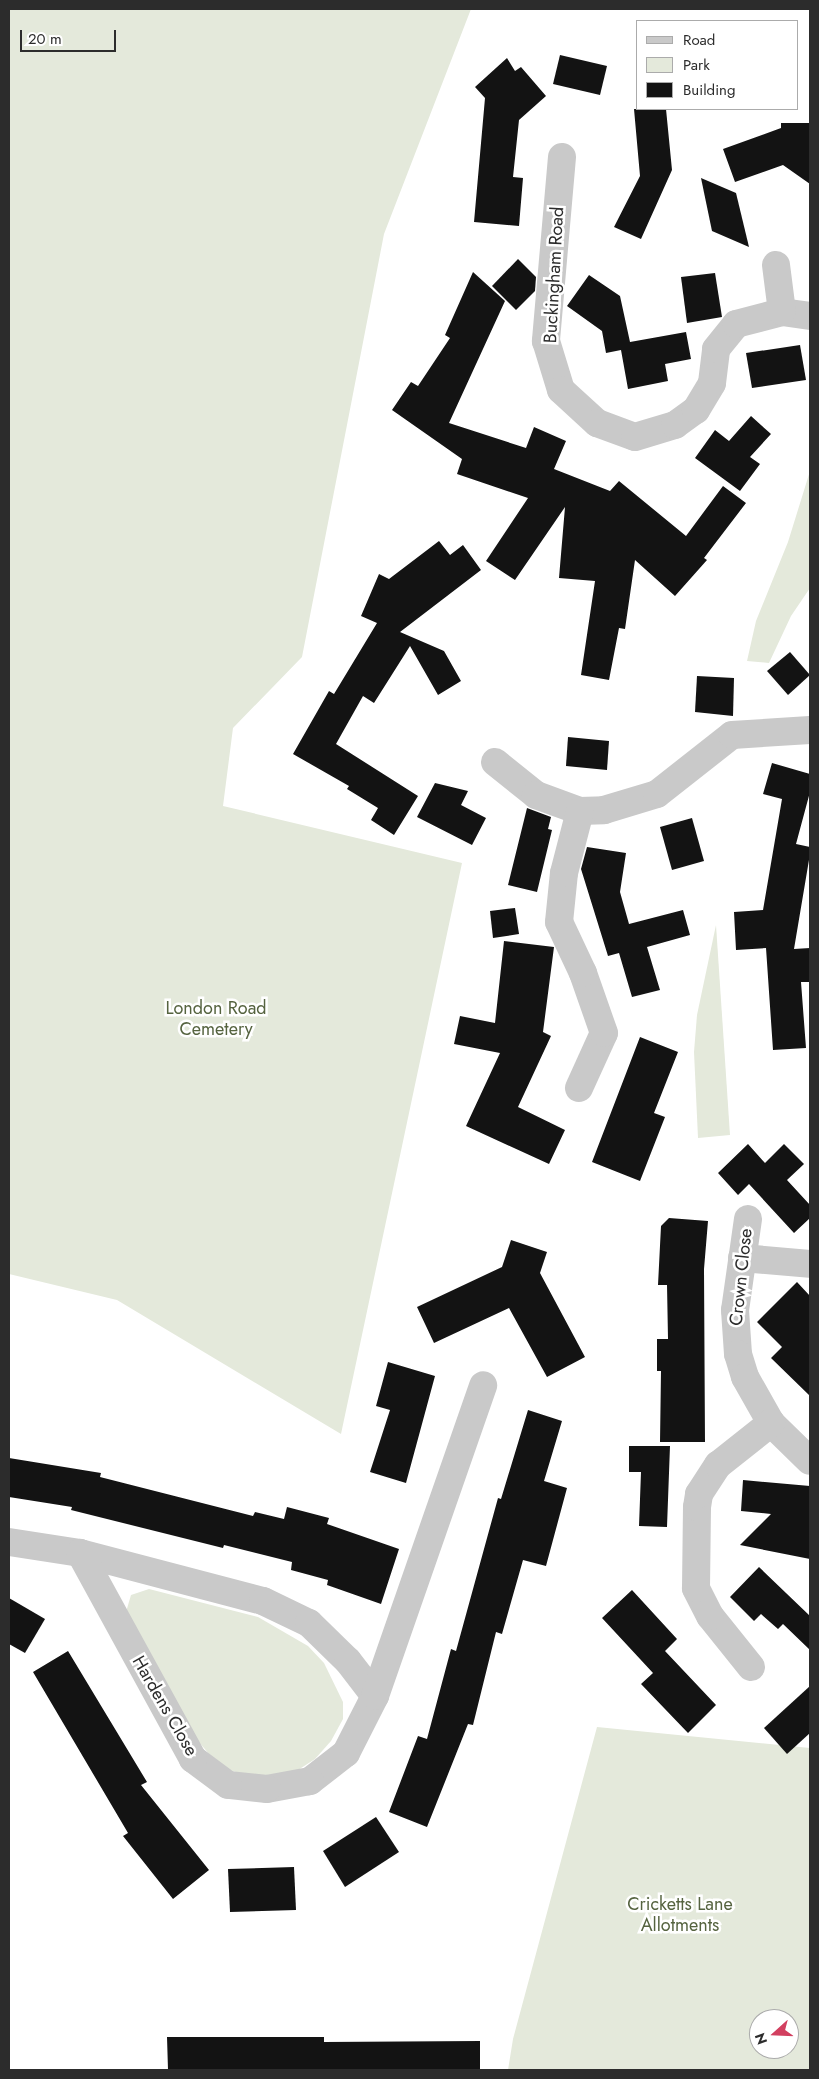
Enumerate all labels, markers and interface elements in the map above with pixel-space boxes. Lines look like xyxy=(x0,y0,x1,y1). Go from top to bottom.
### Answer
scale bar xyxy=(22,20,119,52)
legend xyxy=(636,20,799,110)
text: 20 m xyxy=(28,28,62,50)
text: Road xyxy=(683,29,715,51)
text: Park xyxy=(683,54,710,76)
text: Building xyxy=(683,79,735,101)
street label: Buckingham Road xyxy=(540,206,568,344)
park label: London Road Cemetery xyxy=(165,998,267,1040)
street label: Crown Close xyxy=(725,1227,757,1327)
street label: Hardens Close xyxy=(128,1652,202,1760)
park label: Cricketts Lane Allotments xyxy=(627,1894,733,1936)
north arrow xyxy=(749,2009,799,2059)
text: N xyxy=(750,2030,772,2047)

